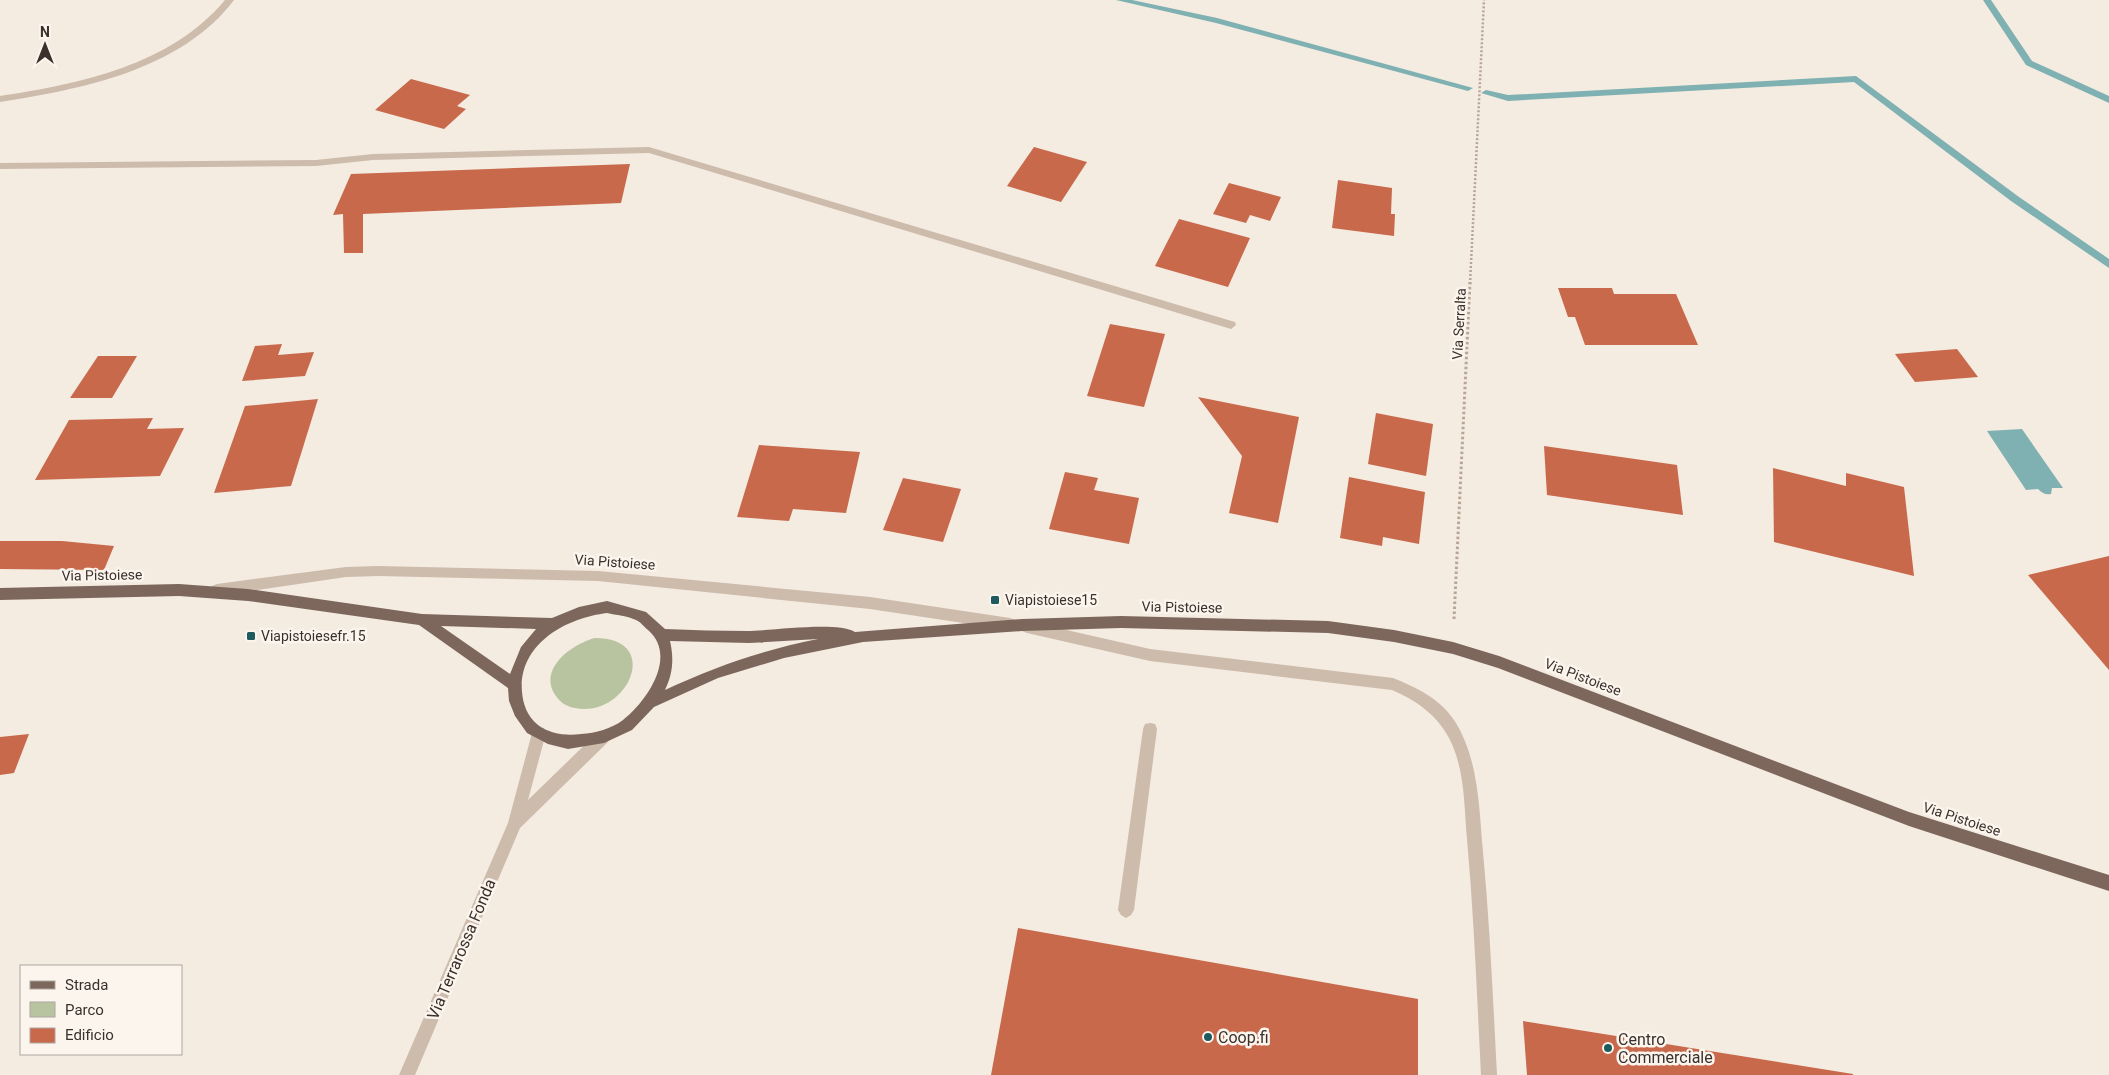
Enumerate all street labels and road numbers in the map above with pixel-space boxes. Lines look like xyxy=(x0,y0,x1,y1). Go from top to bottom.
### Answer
street label: Via Serralta xyxy=(1449,288,1469,360)
street label: Via Pistoiese xyxy=(574,551,656,573)
street label: Via Pistoiese xyxy=(61,566,143,584)
street label: Via Pistoiese xyxy=(1141,598,1223,616)
street label: Via Pistoiese xyxy=(1542,655,1624,699)
street label: Via Pistoiese xyxy=(1921,799,2003,839)
street label: Via Terrarossa Fonda xyxy=(423,876,500,1022)

